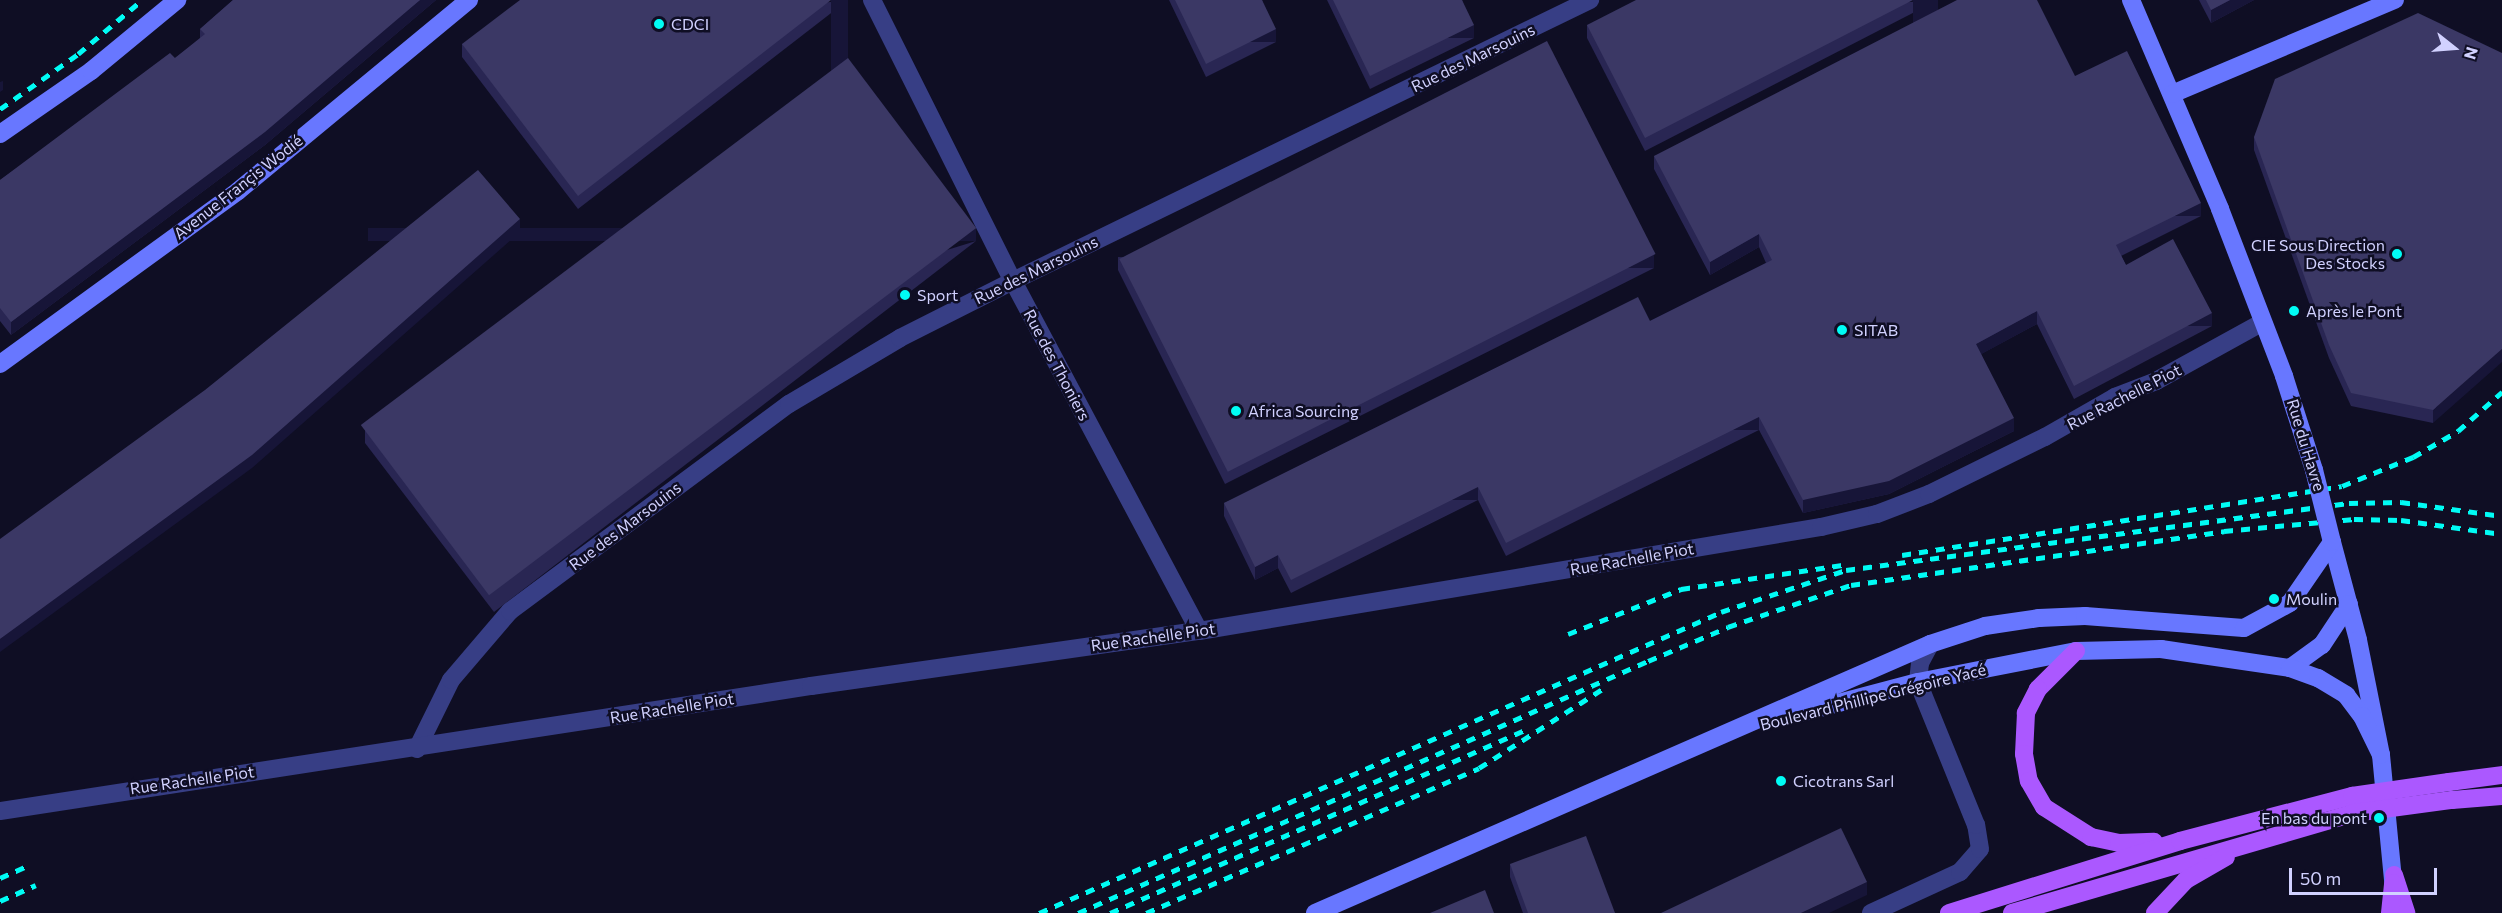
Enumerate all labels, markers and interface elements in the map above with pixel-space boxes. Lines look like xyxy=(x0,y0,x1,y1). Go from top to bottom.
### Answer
place label: CDCI xyxy=(671,14,709,34)
marker: CDCI xyxy=(652,17,666,31)
north arrow xyxy=(2424,18,2484,78)
street label: Rue des Marsouins xyxy=(1408,20,1538,96)
text: N xyxy=(2461,45,2483,62)
street label: Avenue Françis Wodié xyxy=(170,131,306,243)
street label: Rue des Marsouins xyxy=(971,232,1101,308)
place label: CIE Sous Direction Des Stocks xyxy=(2251,235,2385,273)
marker: CIE Sous Direction Des Stocks xyxy=(2390,247,2404,261)
place label: Sport xyxy=(917,285,958,305)
marker: Sport xyxy=(898,288,912,302)
place label: Après le Pont xyxy=(2306,301,2402,321)
marker: Après le Pont xyxy=(2287,304,2301,318)
street label: Rue des Thoniers xyxy=(1020,306,1094,424)
place label: SITAB xyxy=(1854,320,1898,340)
marker: SITAB xyxy=(1835,323,1849,337)
street label: Rue Rachelle Piot xyxy=(2064,360,2184,434)
street label: Rue du Havre xyxy=(2283,397,2329,493)
place label: Africa Sourcing xyxy=(1248,401,1359,421)
marker: Africa Sourcing xyxy=(1229,404,1243,418)
street label: Rue des Marsouins xyxy=(565,478,685,574)
street label: Rue Rachelle Piot xyxy=(1569,539,1695,579)
place label: Moulin xyxy=(2286,589,2337,609)
marker: Moulin xyxy=(2267,592,2281,606)
street label: Rue Rachelle Piot xyxy=(1090,619,1216,655)
street label: Boulevard Phillipe Grégoire Yacé xyxy=(1758,660,1988,734)
street label: Rue Rachelle Piot xyxy=(609,689,735,727)
street label: Rue Rachelle Piot xyxy=(129,762,255,798)
place label: Cicotrans Sarl xyxy=(1793,771,1894,791)
marker: Cicotrans Sarl xyxy=(1774,774,1788,788)
place label: En bas du pont xyxy=(2261,808,2367,828)
marker: En bas du pont xyxy=(2372,811,2386,825)
scale bar xyxy=(2292,856,2440,894)
text: 50 m xyxy=(2300,867,2341,889)

